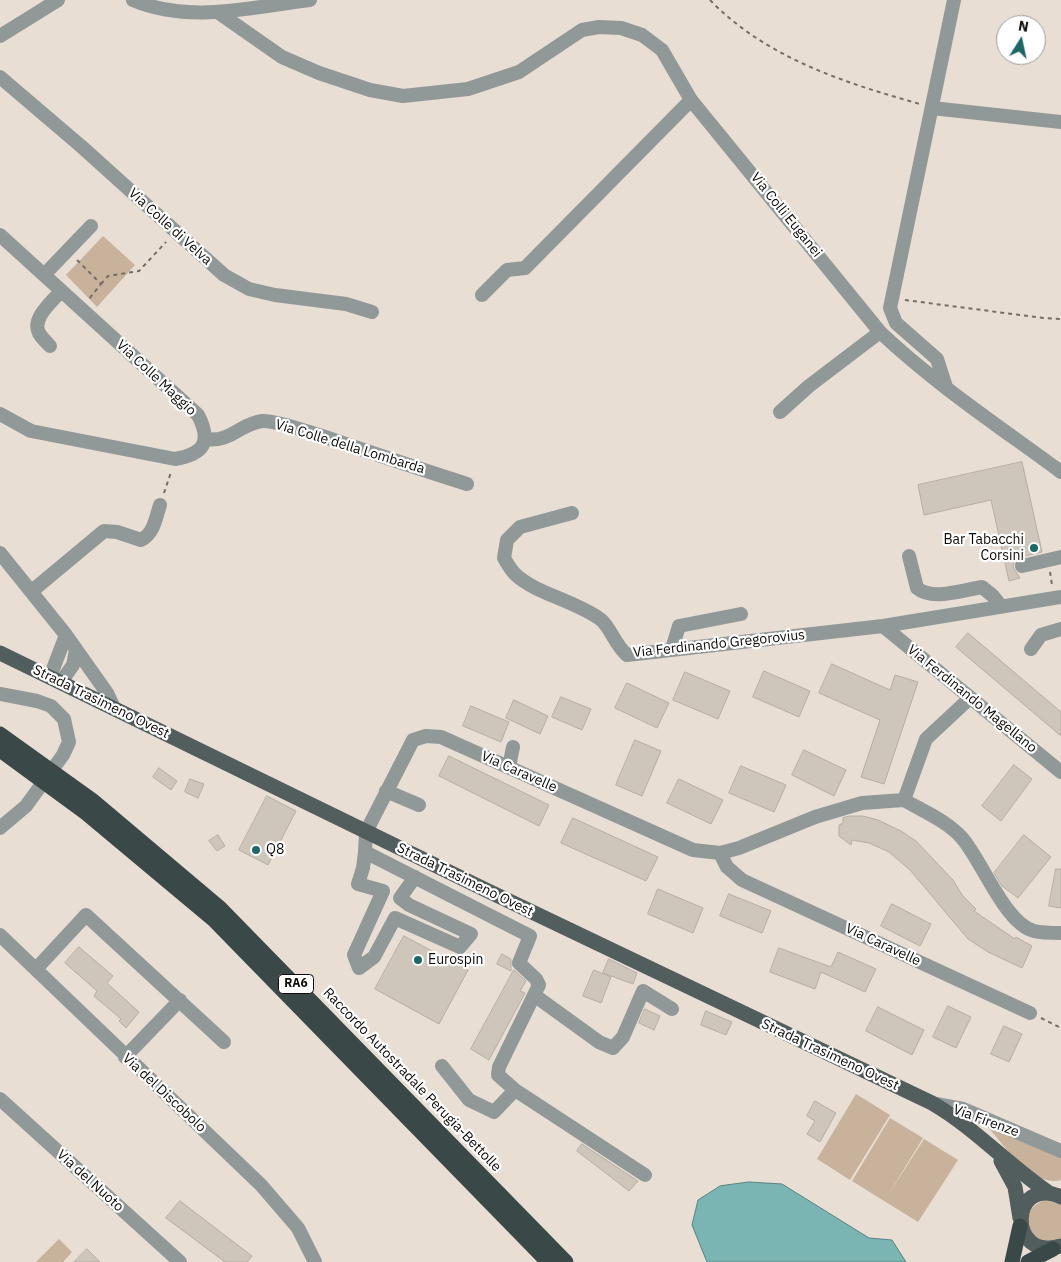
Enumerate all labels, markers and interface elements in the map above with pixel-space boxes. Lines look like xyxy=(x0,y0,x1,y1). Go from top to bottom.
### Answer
north arrow xyxy=(996,15,1046,65)
text: N xyxy=(1017,16,1030,36)
street label: Via Colli Euganei xyxy=(747,169,825,261)
street label: Via Colle di Velva xyxy=(125,185,215,269)
street label: Via Colle Maggio xyxy=(113,337,199,419)
street label: Via Colle della Lombarda xyxy=(273,416,427,478)
place label: Bar Tabacchi Corsini xyxy=(943,532,1024,564)
marker: Bar Tabacchi Corsini xyxy=(1028,542,1040,554)
street label: Via Ferdinando Gregorovius xyxy=(632,627,806,661)
street label: Via Ferdinando Magellano xyxy=(904,642,1040,756)
street label: Strada Trasimeno Ovest xyxy=(30,662,172,742)
street label: Via Caravelle xyxy=(479,748,559,796)
street label: Strada Trasimeno Ovest xyxy=(394,840,536,920)
place label: Q8 xyxy=(266,842,284,858)
marker: Q8 xyxy=(250,844,262,856)
street label: Via Caravelle xyxy=(843,920,923,970)
place label: Eurospin xyxy=(428,952,483,968)
marker: Eurospin xyxy=(412,954,424,966)
road number: RA6 xyxy=(278,974,314,994)
street label: Raccordo Autostradale Perugia-Bettolle xyxy=(319,985,505,1175)
street label: Strada Trasimeno Ovest xyxy=(759,1016,901,1094)
street label: Via del Discobolo xyxy=(119,1050,209,1136)
street label: Via Firenze xyxy=(951,1101,1021,1141)
street label: Via del Nuoto xyxy=(53,1147,127,1215)

